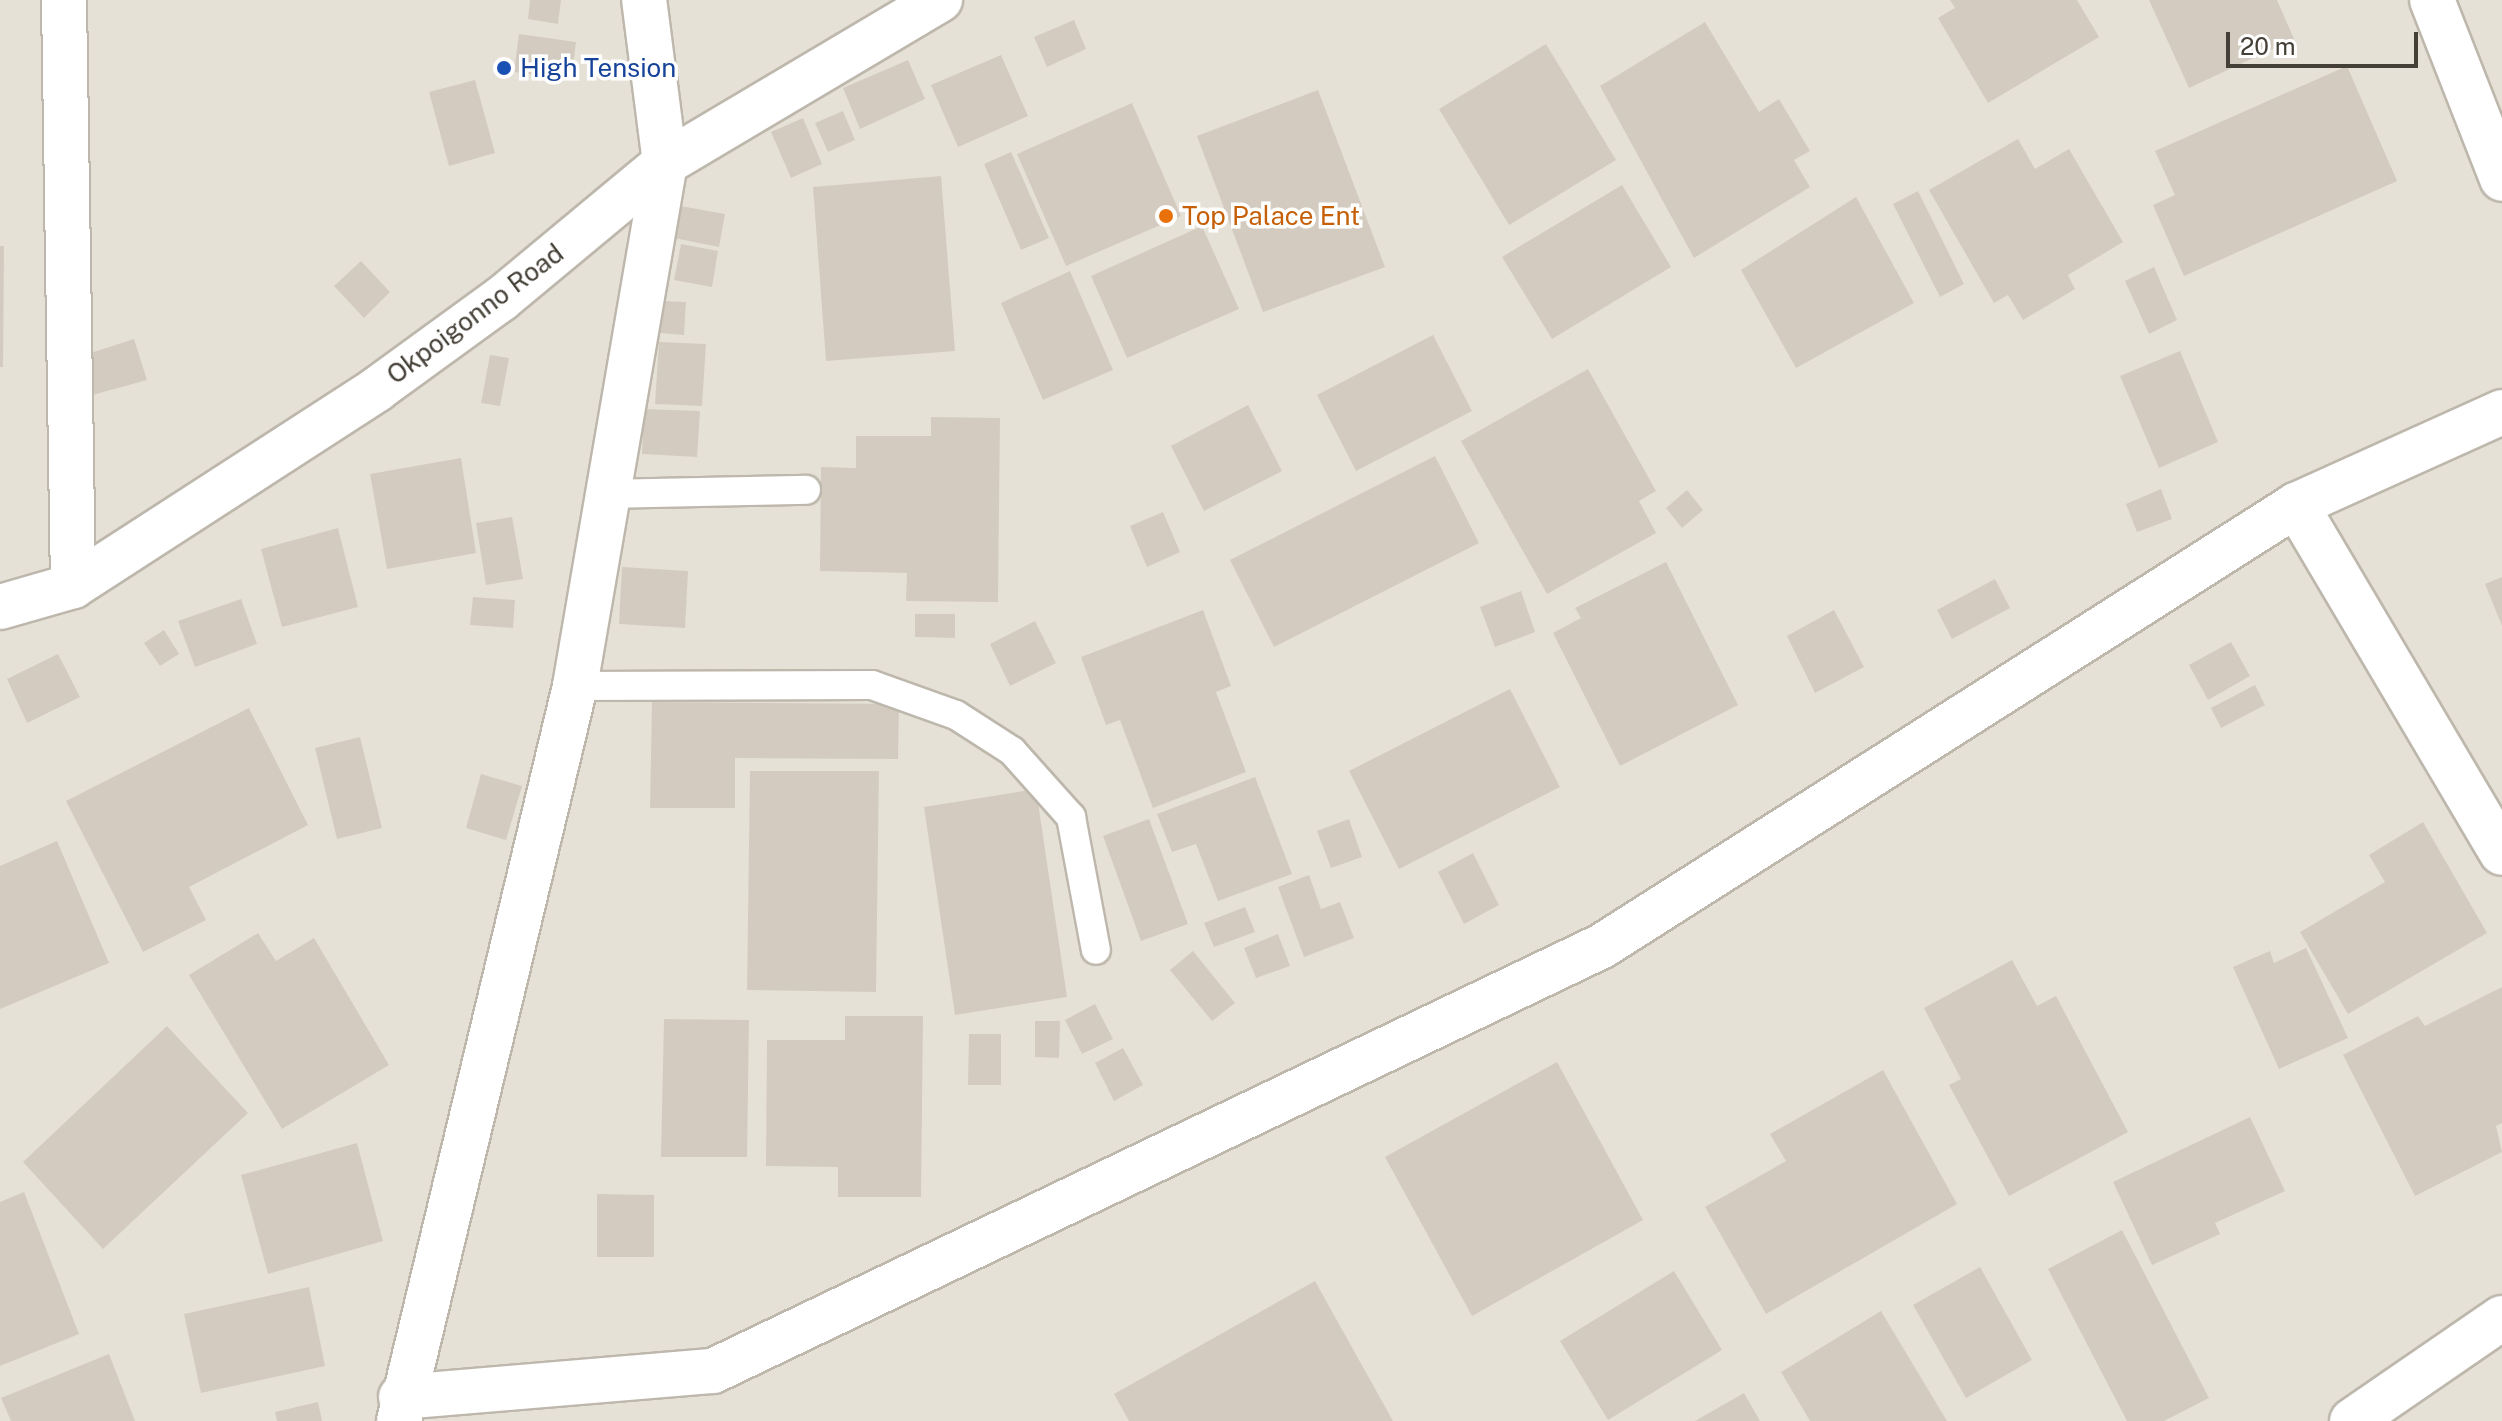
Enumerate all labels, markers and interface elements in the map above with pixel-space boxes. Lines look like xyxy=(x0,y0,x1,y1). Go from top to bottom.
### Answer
scale bar xyxy=(2230,16,2422,66)
text: 20 m xyxy=(2240,32,2296,60)
place label: High Tension xyxy=(520,52,676,84)
marker: High Tension xyxy=(495,59,513,77)
place label: Top Palace Ent xyxy=(1182,200,1360,232)
marker: Top Palace Ent xyxy=(1157,207,1175,225)
street label: Okpoigonno Road xyxy=(381,237,569,391)

